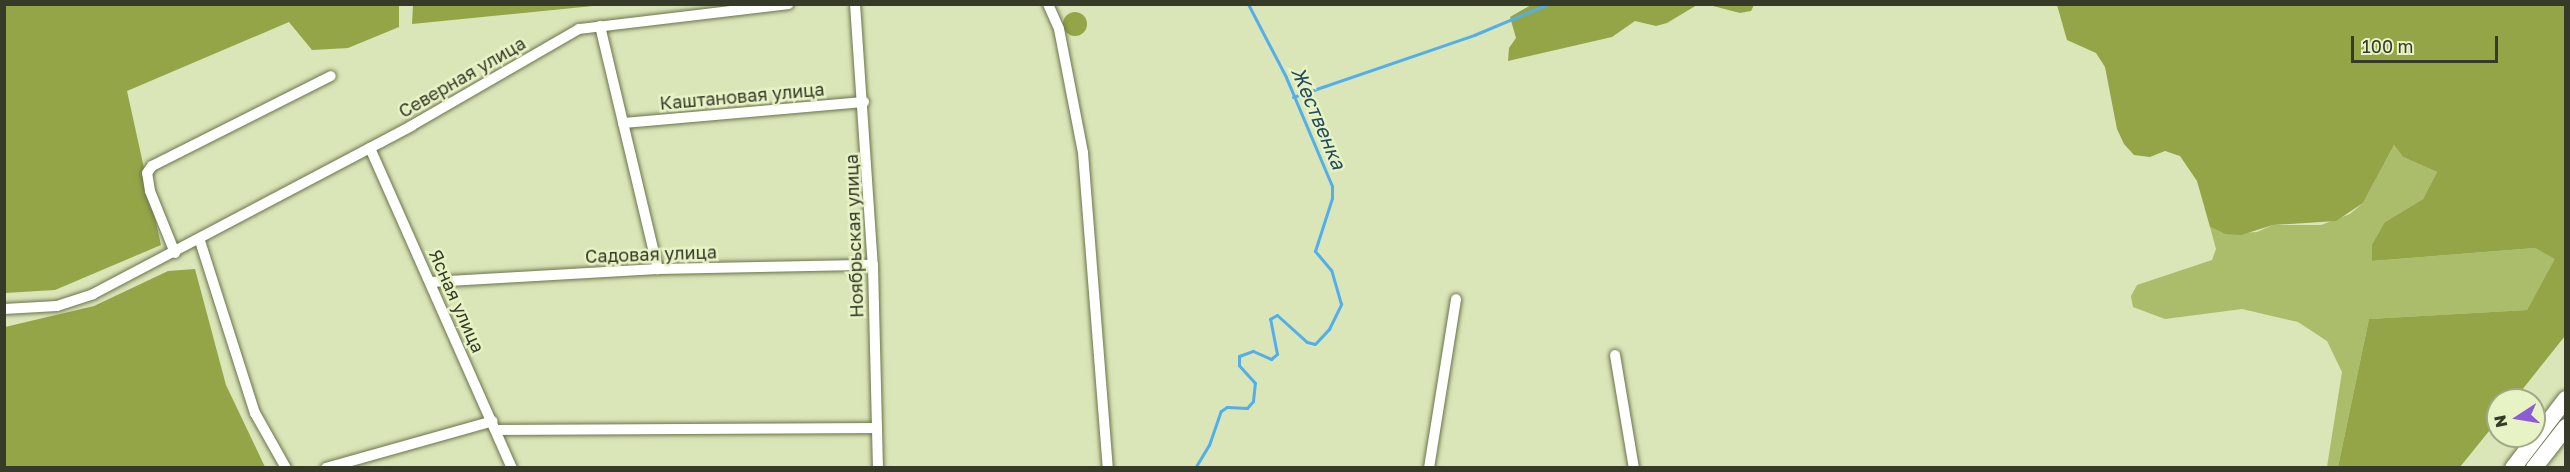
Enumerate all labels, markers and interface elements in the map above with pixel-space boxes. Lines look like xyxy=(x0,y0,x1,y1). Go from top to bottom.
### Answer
scale bar xyxy=(2354,24,2501,62)
street label: Северная улица xyxy=(395,32,529,122)
text: 100 m xyxy=(2362,35,2413,57)
water label: Жественка xyxy=(1287,63,1351,173)
street label: Каштановая улица xyxy=(659,78,825,114)
street label: Ноябрьская улица xyxy=(840,154,868,318)
street label: Садовая улица xyxy=(585,241,717,267)
street label: Ясная улица xyxy=(425,246,489,356)
north arrow xyxy=(2486,388,2546,448)
text: N xyxy=(2489,413,2511,429)

